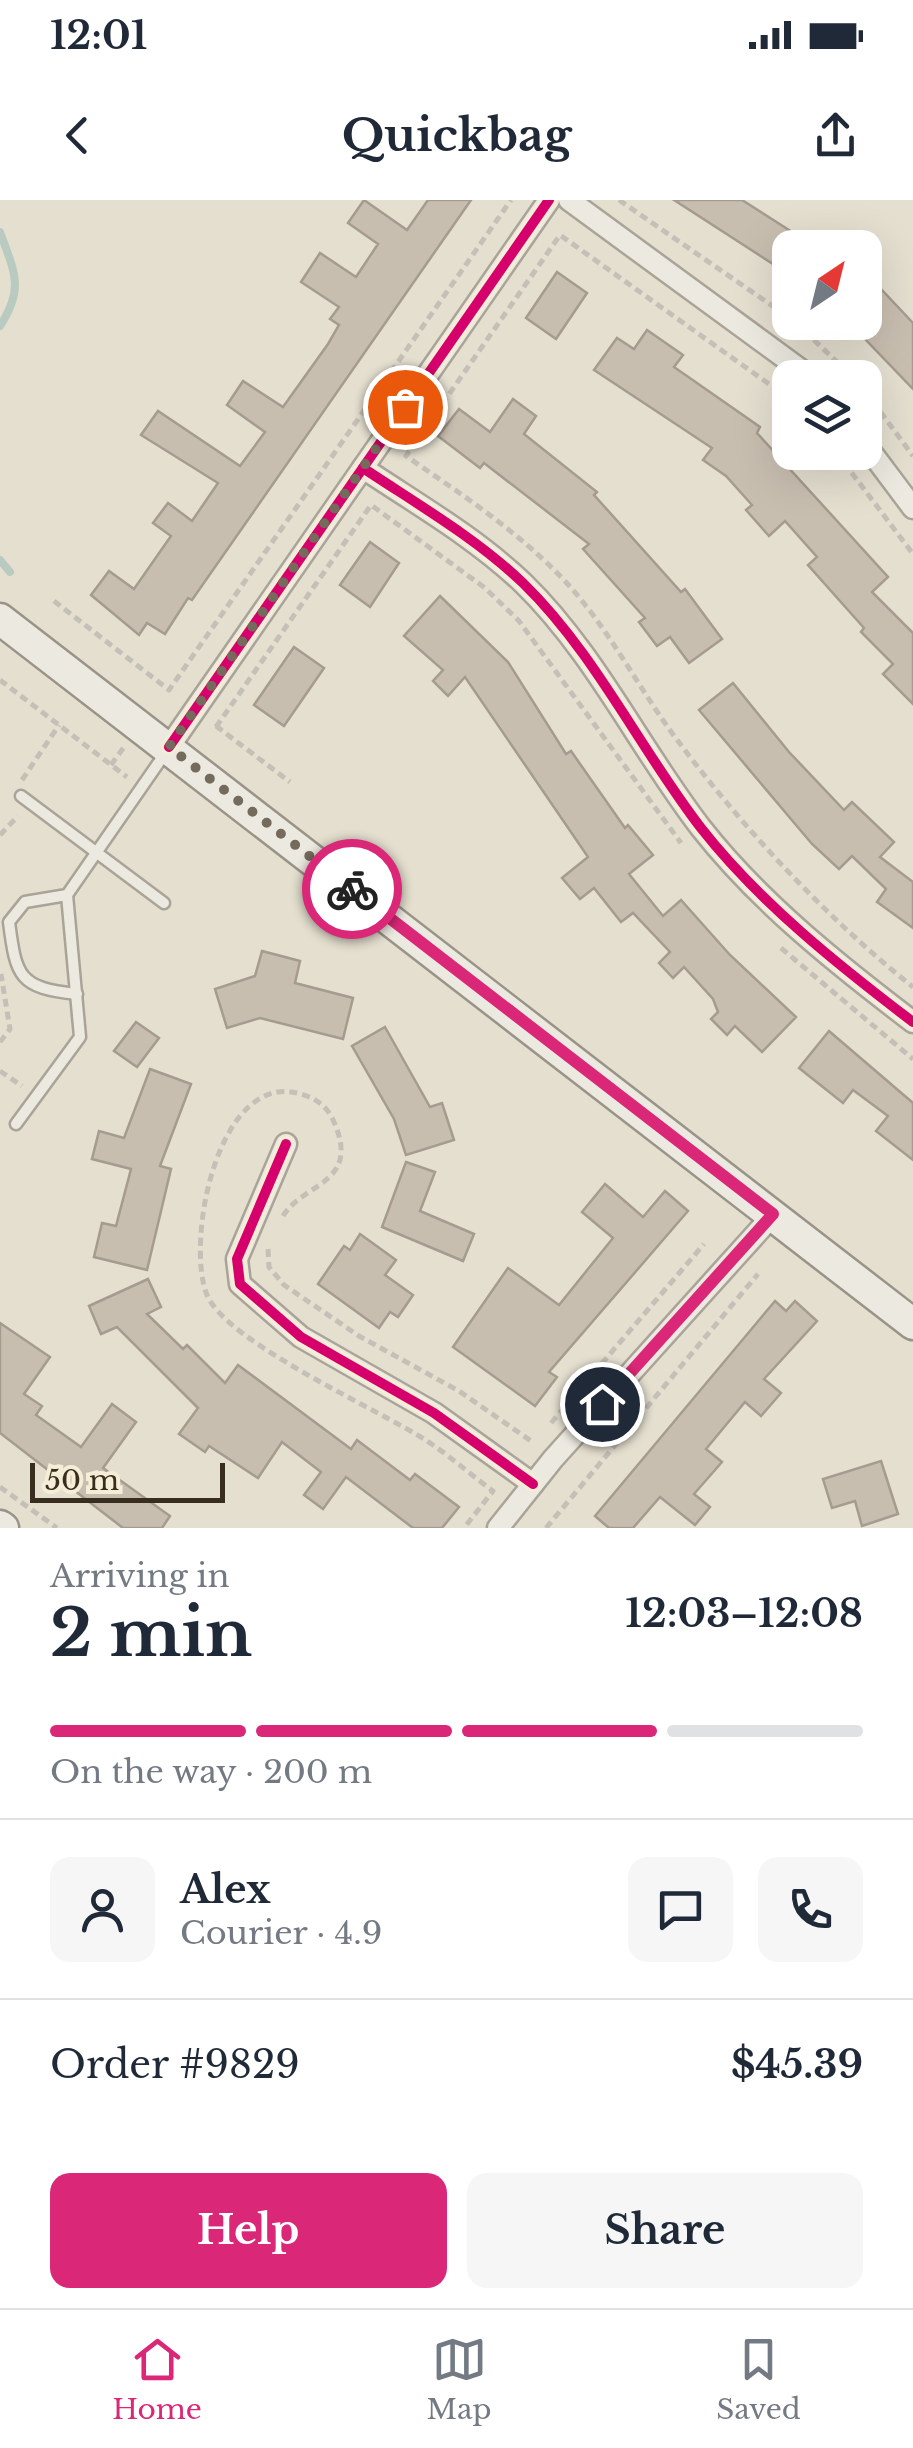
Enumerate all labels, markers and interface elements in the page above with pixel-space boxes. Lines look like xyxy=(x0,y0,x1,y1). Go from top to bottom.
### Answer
text: 12:01 xyxy=(50,12,147,59)
text: Quickbag xyxy=(342,107,571,163)
icon: back xyxy=(50,108,105,163)
icon: share xyxy=(808,108,863,163)
north arrow xyxy=(772,230,882,340)
map controls xyxy=(772,230,882,470)
button: layers xyxy=(772,360,882,470)
pin xyxy=(363,365,448,450)
icon: bag xyxy=(378,380,433,435)
courier xyxy=(302,839,402,939)
icon: bike xyxy=(325,862,380,917)
pin xyxy=(560,1362,645,1447)
icon: home xyxy=(575,1377,630,1432)
scale bar xyxy=(30,1458,225,1502)
text: 50 m xyxy=(45,1463,119,1498)
text: Arriving in xyxy=(50,1556,229,1596)
text: 12:03–12:08 xyxy=(625,1590,863,1637)
text: 2 min xyxy=(50,1593,252,1674)
text: On the way · 200 m xyxy=(50,1752,372,1792)
button: person xyxy=(50,1857,155,1962)
button: chat xyxy=(628,1857,733,1962)
button: phone xyxy=(758,1857,863,1962)
text: Alex xyxy=(180,1866,271,1913)
text: Courier · 4.9 xyxy=(180,1913,382,1953)
text: Order #9829 xyxy=(50,2041,300,2088)
text: $45.39 xyxy=(731,2041,863,2088)
button: Help xyxy=(50,2173,447,2288)
button: Share xyxy=(467,2173,863,2288)
tab: Home xyxy=(112,2332,202,2427)
tab: Map xyxy=(427,2332,492,2427)
tab: Saved xyxy=(716,2332,801,2427)

